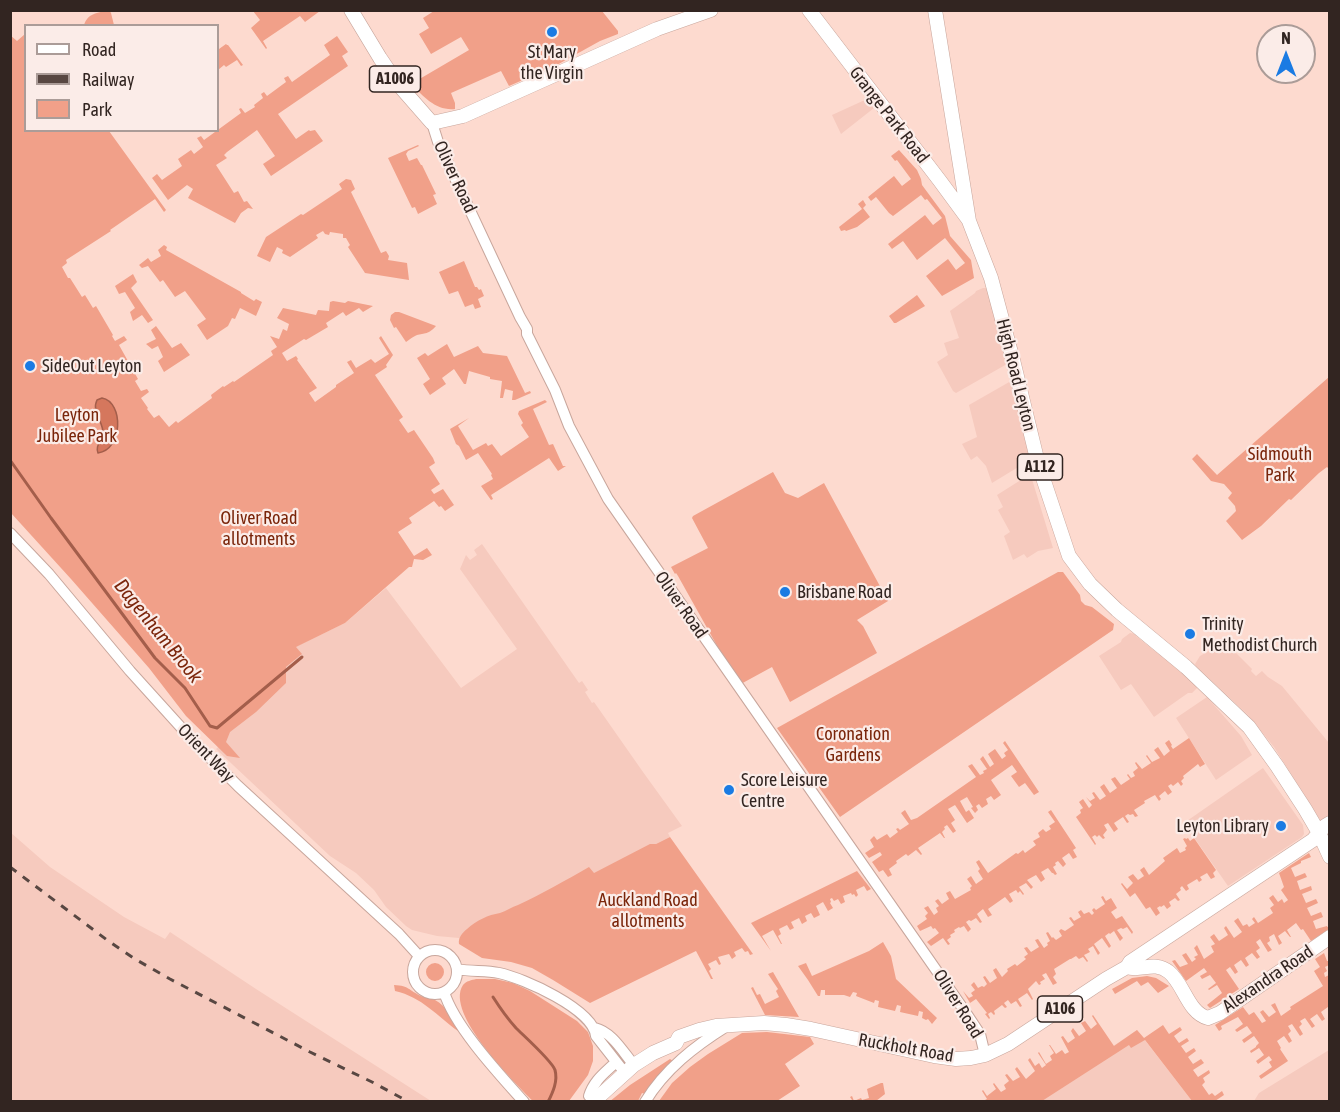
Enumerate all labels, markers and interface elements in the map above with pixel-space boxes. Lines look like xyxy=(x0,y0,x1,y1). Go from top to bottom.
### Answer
legend xyxy=(24,24,219,132)
north arrow xyxy=(1256,24,1316,84)
marker: St Mary the Virgin xyxy=(545,25,559,39)
text: N xyxy=(1281,29,1291,47)
text: Road xyxy=(82,39,116,60)
place label: St Mary the Virgin xyxy=(521,41,583,84)
street label: Grange Park Road xyxy=(845,62,933,168)
road number: A1006 xyxy=(370,66,420,92)
text: Railway xyxy=(82,69,134,90)
text: Park xyxy=(82,99,112,120)
street label: Oliver Road xyxy=(429,138,481,216)
street label: High Road Leyton xyxy=(992,317,1040,433)
place label: SideOut Leyton xyxy=(42,355,142,377)
marker: SideOut Leyton xyxy=(23,359,37,373)
park label: Leyton Jubilee Park xyxy=(37,404,117,446)
park label: Sidmouth Park xyxy=(1248,443,1312,486)
road number: A112 xyxy=(1018,454,1062,480)
park label: Oliver Road allotments xyxy=(221,507,297,550)
street label: Oliver Road xyxy=(650,567,712,643)
water label: Dagenham Brook xyxy=(109,574,207,688)
place label: Brisbane Road xyxy=(797,581,892,603)
marker: Brisbane Road xyxy=(778,585,792,599)
place label: Trinity Methodist Church xyxy=(1202,613,1318,656)
marker: Trinity Methodist Church xyxy=(1183,627,1197,641)
street label: Orient Way xyxy=(173,719,239,787)
park label: Coronation Gardens xyxy=(816,723,890,766)
place label: Score Leisure Centre xyxy=(741,769,827,812)
marker: Score Leisure Centre xyxy=(722,783,736,797)
place label: Leyton Library xyxy=(1176,815,1269,837)
marker: Leyton Library xyxy=(1274,819,1288,833)
park label: Auckland Road allotments xyxy=(598,889,698,932)
street label: Alexandra Road xyxy=(1219,941,1317,1017)
street label: Oliver Road xyxy=(928,966,988,1042)
road number: A106 xyxy=(1038,996,1082,1022)
street label: Ruckholt Road xyxy=(857,1029,955,1067)

